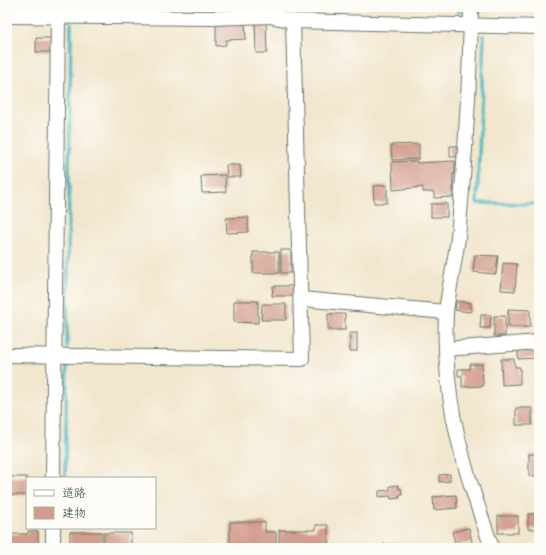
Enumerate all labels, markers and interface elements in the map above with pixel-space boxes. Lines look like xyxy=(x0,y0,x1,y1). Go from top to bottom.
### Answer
legend xyxy=(26,477,156,529)
text: 道路 xyxy=(62,486,86,501)
text: 建物 xyxy=(62,506,86,521)

